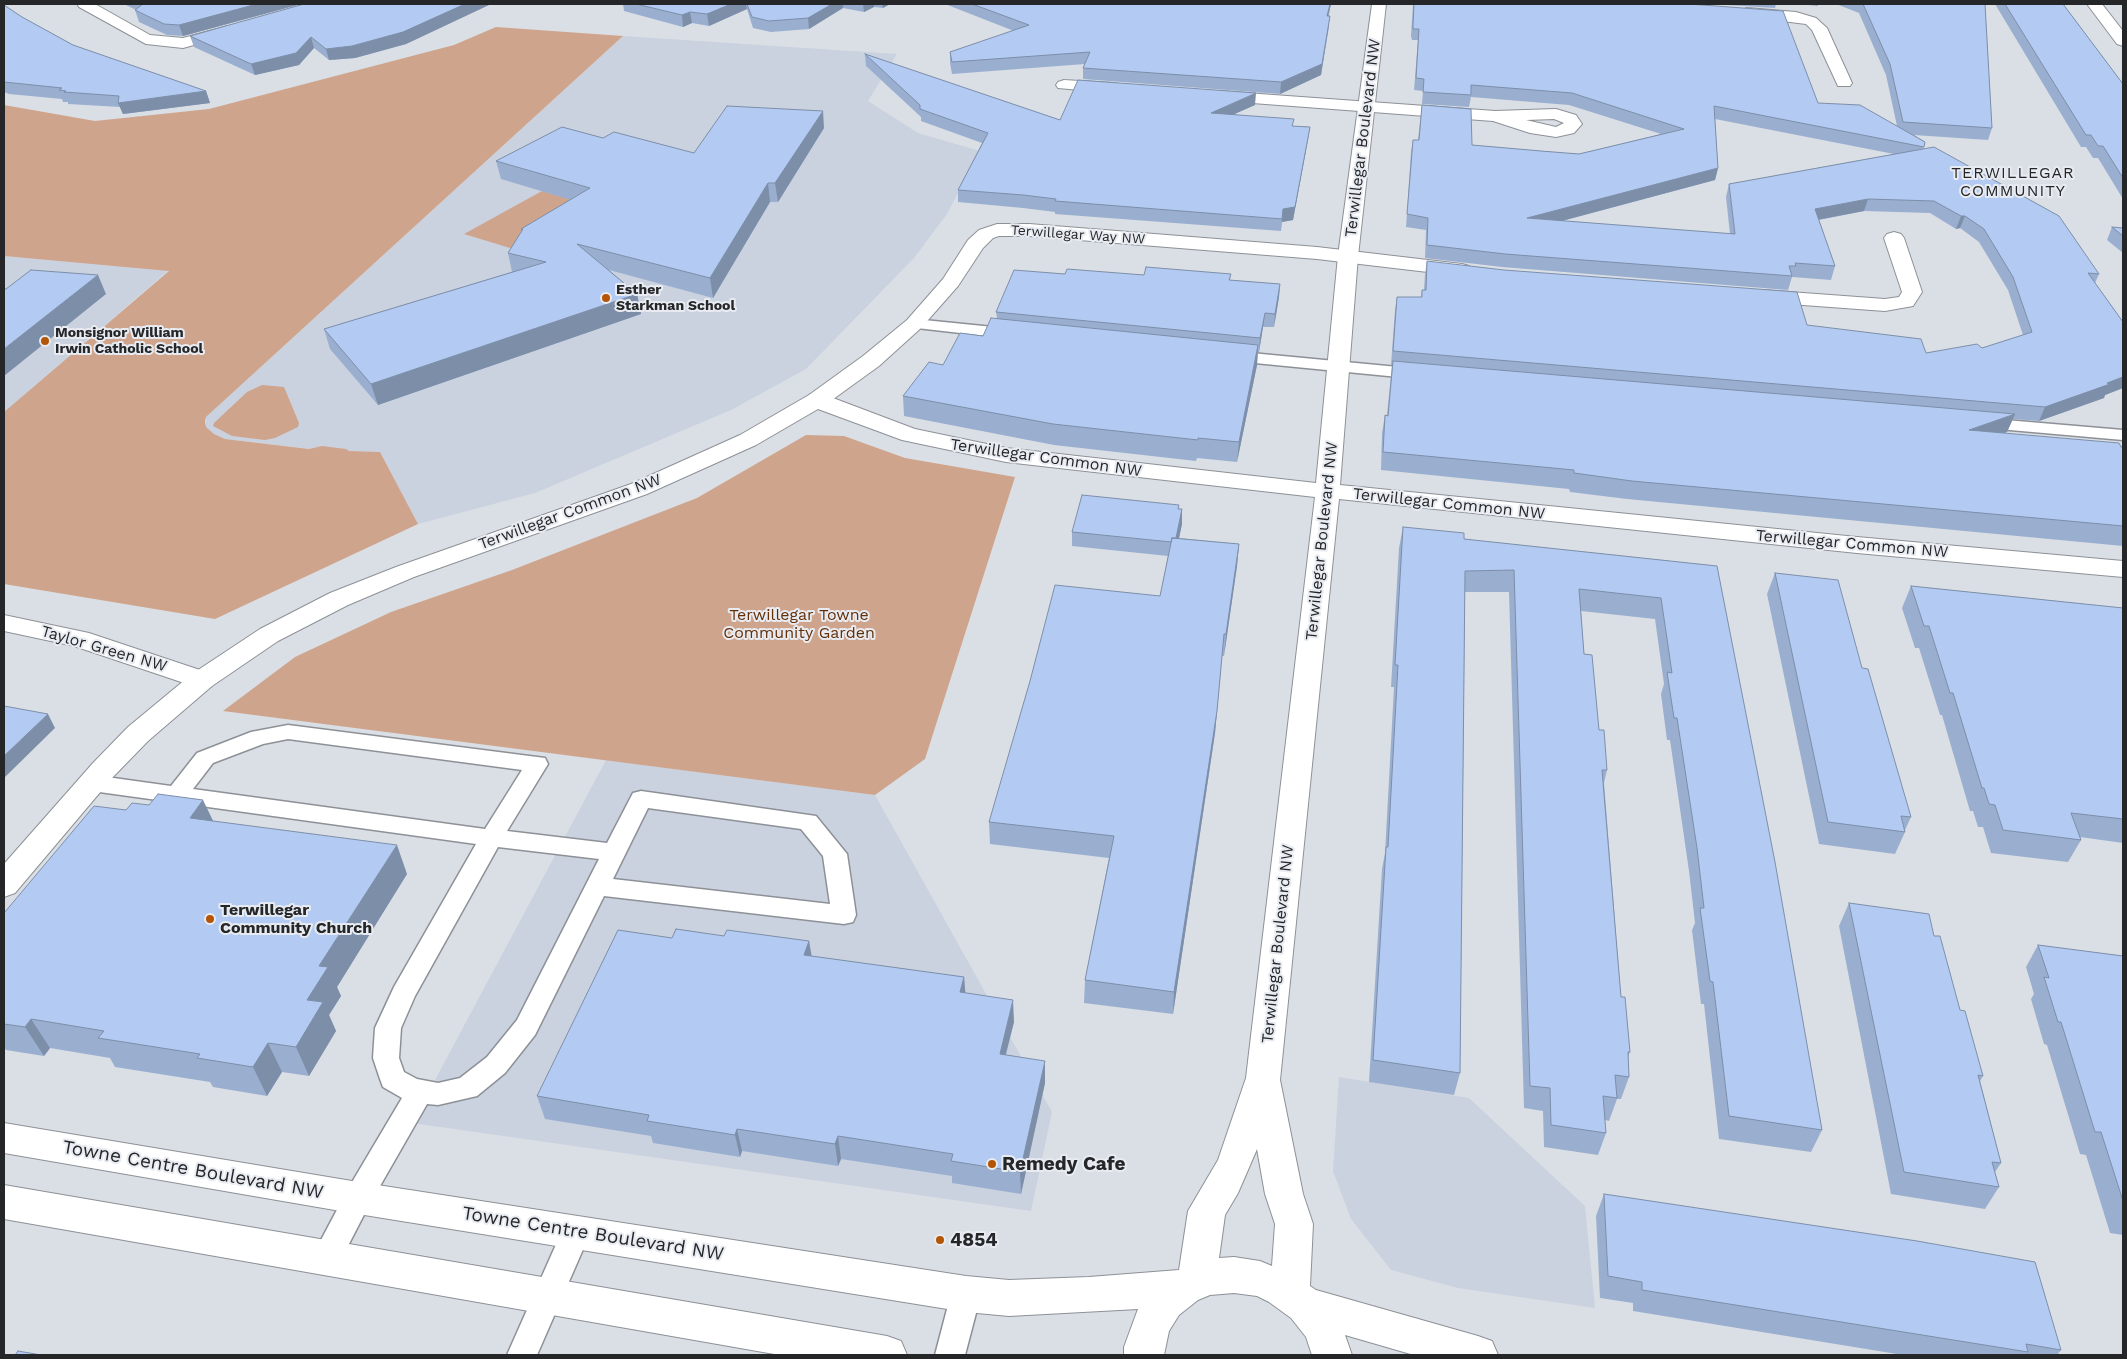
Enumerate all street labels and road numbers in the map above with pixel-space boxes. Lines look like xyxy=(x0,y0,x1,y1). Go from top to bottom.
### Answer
street label: Terwillegar Boulevard NW xyxy=(1341,38,1385,238)
street label: Terwillegar Way NW xyxy=(1010,222,1146,248)
street label: Terwillegar Common NW xyxy=(949,435,1143,481)
street label: Terwillegar Boulevard NW xyxy=(1302,441,1342,641)
street label: Terwillegar Common NW xyxy=(476,470,664,554)
street label: Terwillegar Common NW xyxy=(1352,484,1546,524)
street label: Terwillegar Common NW xyxy=(1755,526,1949,562)
street label: Taylor Green NW xyxy=(39,622,169,676)
street label: Terwillegar Boulevard NW xyxy=(1258,844,1298,1044)
street label: Towne Centre Boulevard NW xyxy=(61,1136,325,1204)
street label: Towne Centre Boulevard NW xyxy=(461,1202,725,1266)

